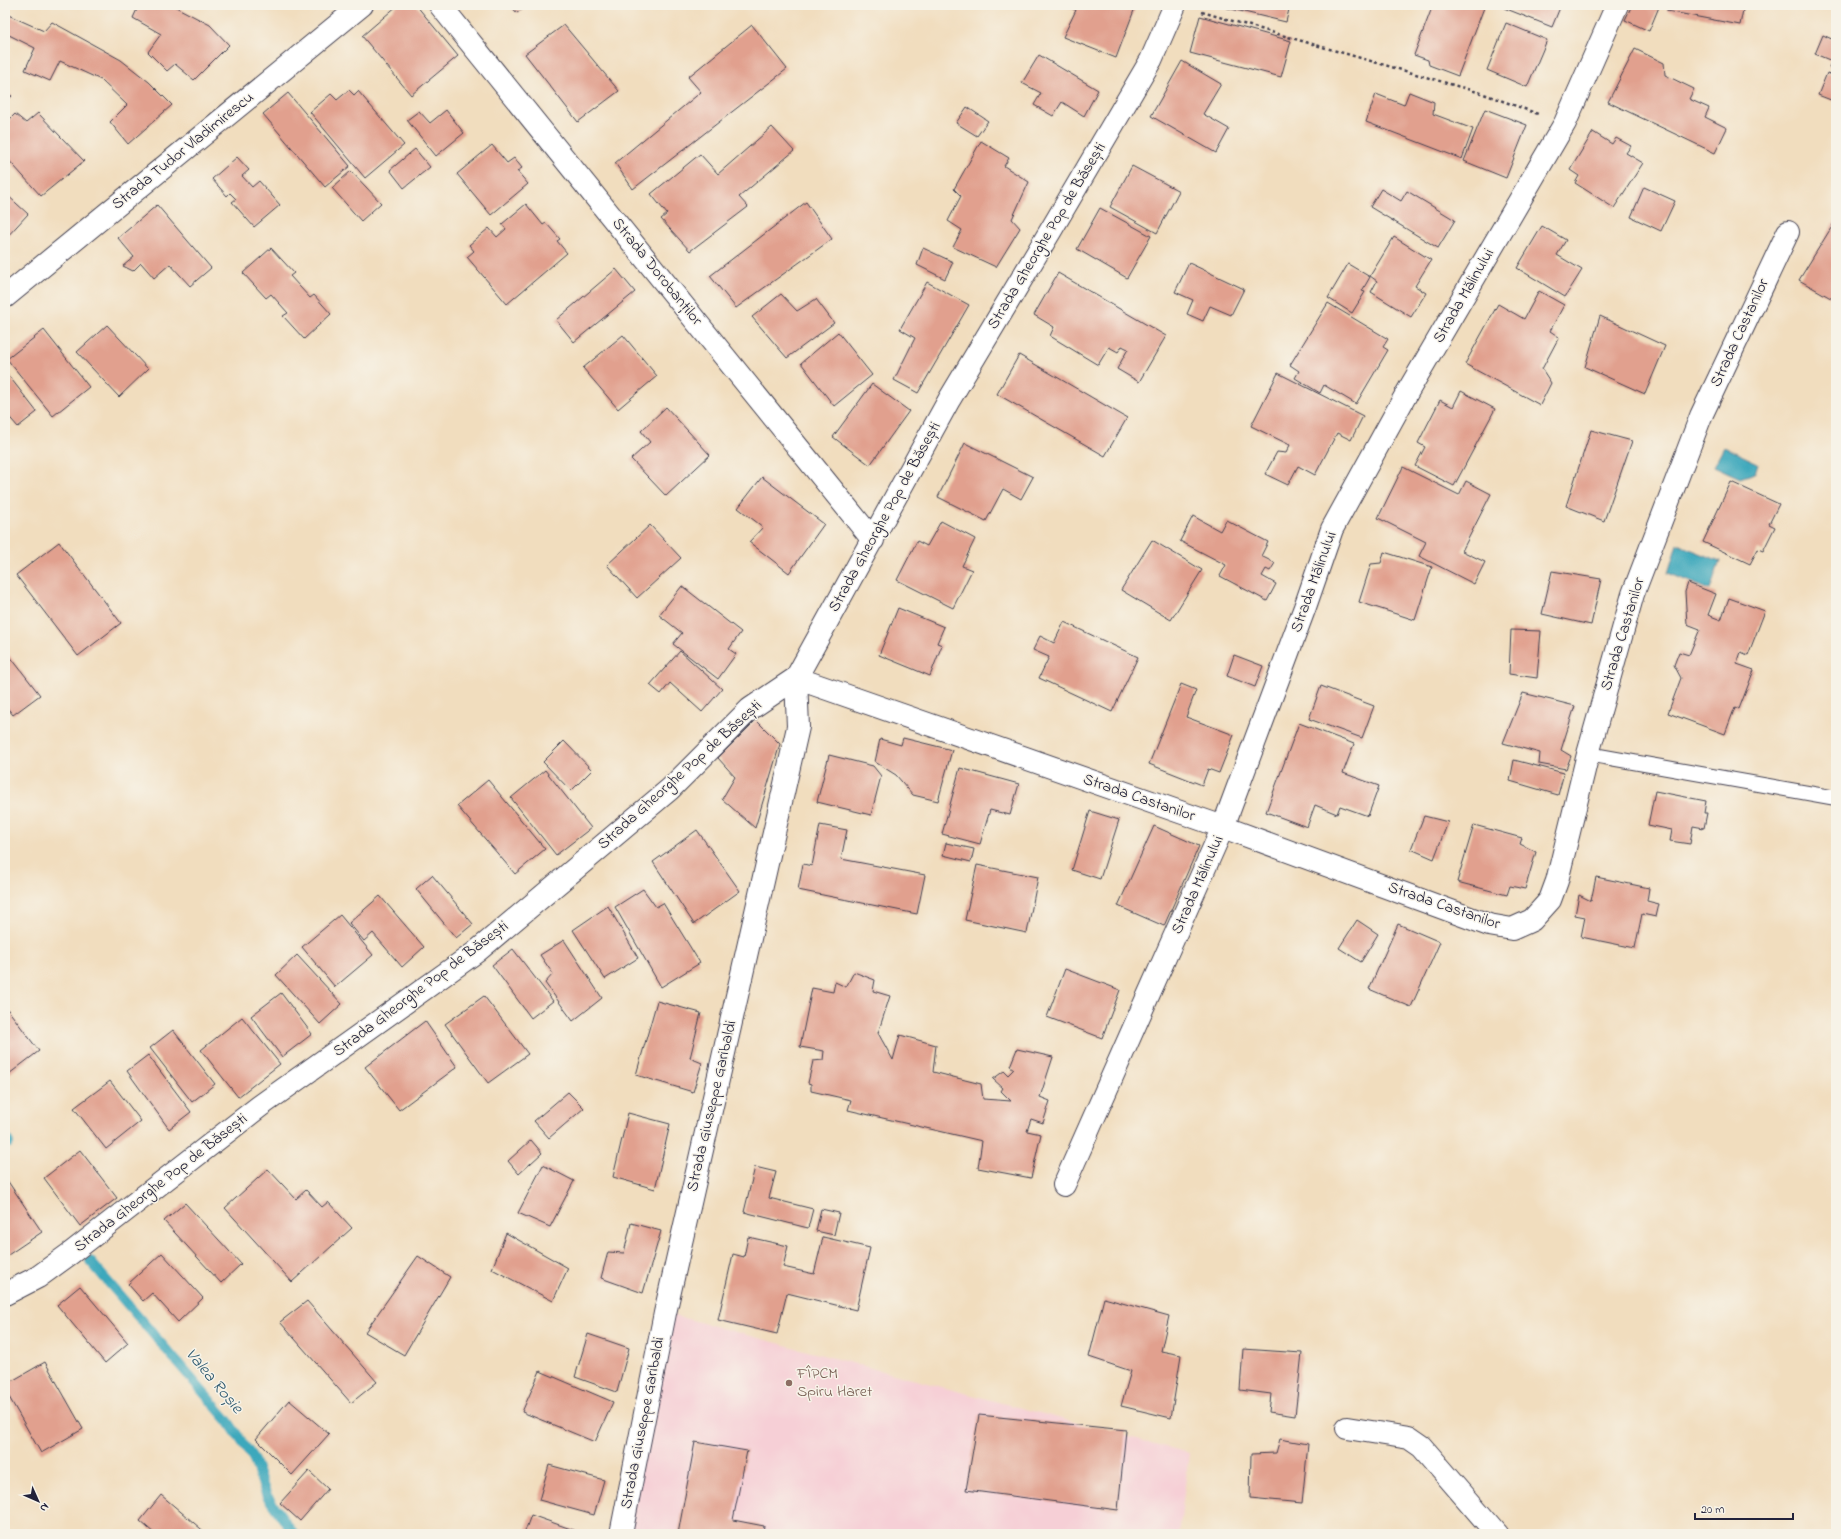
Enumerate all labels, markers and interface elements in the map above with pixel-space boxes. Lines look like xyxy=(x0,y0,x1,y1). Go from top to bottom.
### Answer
street label: Strada Tudor Vladimirescu xyxy=(107,86,259,216)
street label: Strada Gheorghe Pop de Băsești xyxy=(982,138,1113,334)
street label: Strada Dorobanților xyxy=(606,213,708,331)
street label: Strada Mălinului xyxy=(1427,244,1501,348)
street label: Strada Castanilor xyxy=(1704,275,1776,391)
street label: Strada Gheorghe Pop de Băsești xyxy=(823,417,948,617)
street label: Strada Mălinului xyxy=(1285,528,1343,636)
street label: Strada Castanilor xyxy=(1594,574,1652,694)
street label: Strada Gheorghe Pop de Băsești xyxy=(592,694,768,856)
street label: Strada Castanilor xyxy=(1080,768,1198,828)
street label: Strada Mălinului xyxy=(1165,832,1231,938)
street label: Strada Castanilor xyxy=(1385,876,1503,936)
street label: Strada Gheorghe Pop de Băsești xyxy=(328,915,514,1063)
street label: Strada Giuseppe Garibaldi xyxy=(681,1018,743,1194)
street label: Strada Gheorghe Pop de Băsești xyxy=(69,1107,253,1258)
street label: Strada Giuseppe Garibaldi xyxy=(615,1335,671,1511)
water label: Valea Roșie xyxy=(179,1343,250,1420)
place label: FÎPCM Spiru Haret xyxy=(796,1362,873,1404)
marker: FÎPCM Spiru Haret xyxy=(784,1378,794,1388)
north arrow xyxy=(18,1481,58,1521)
scale bar xyxy=(1695,1495,1793,1521)
text: N xyxy=(36,1499,53,1516)
text: 20 m xyxy=(1701,1501,1724,1519)

